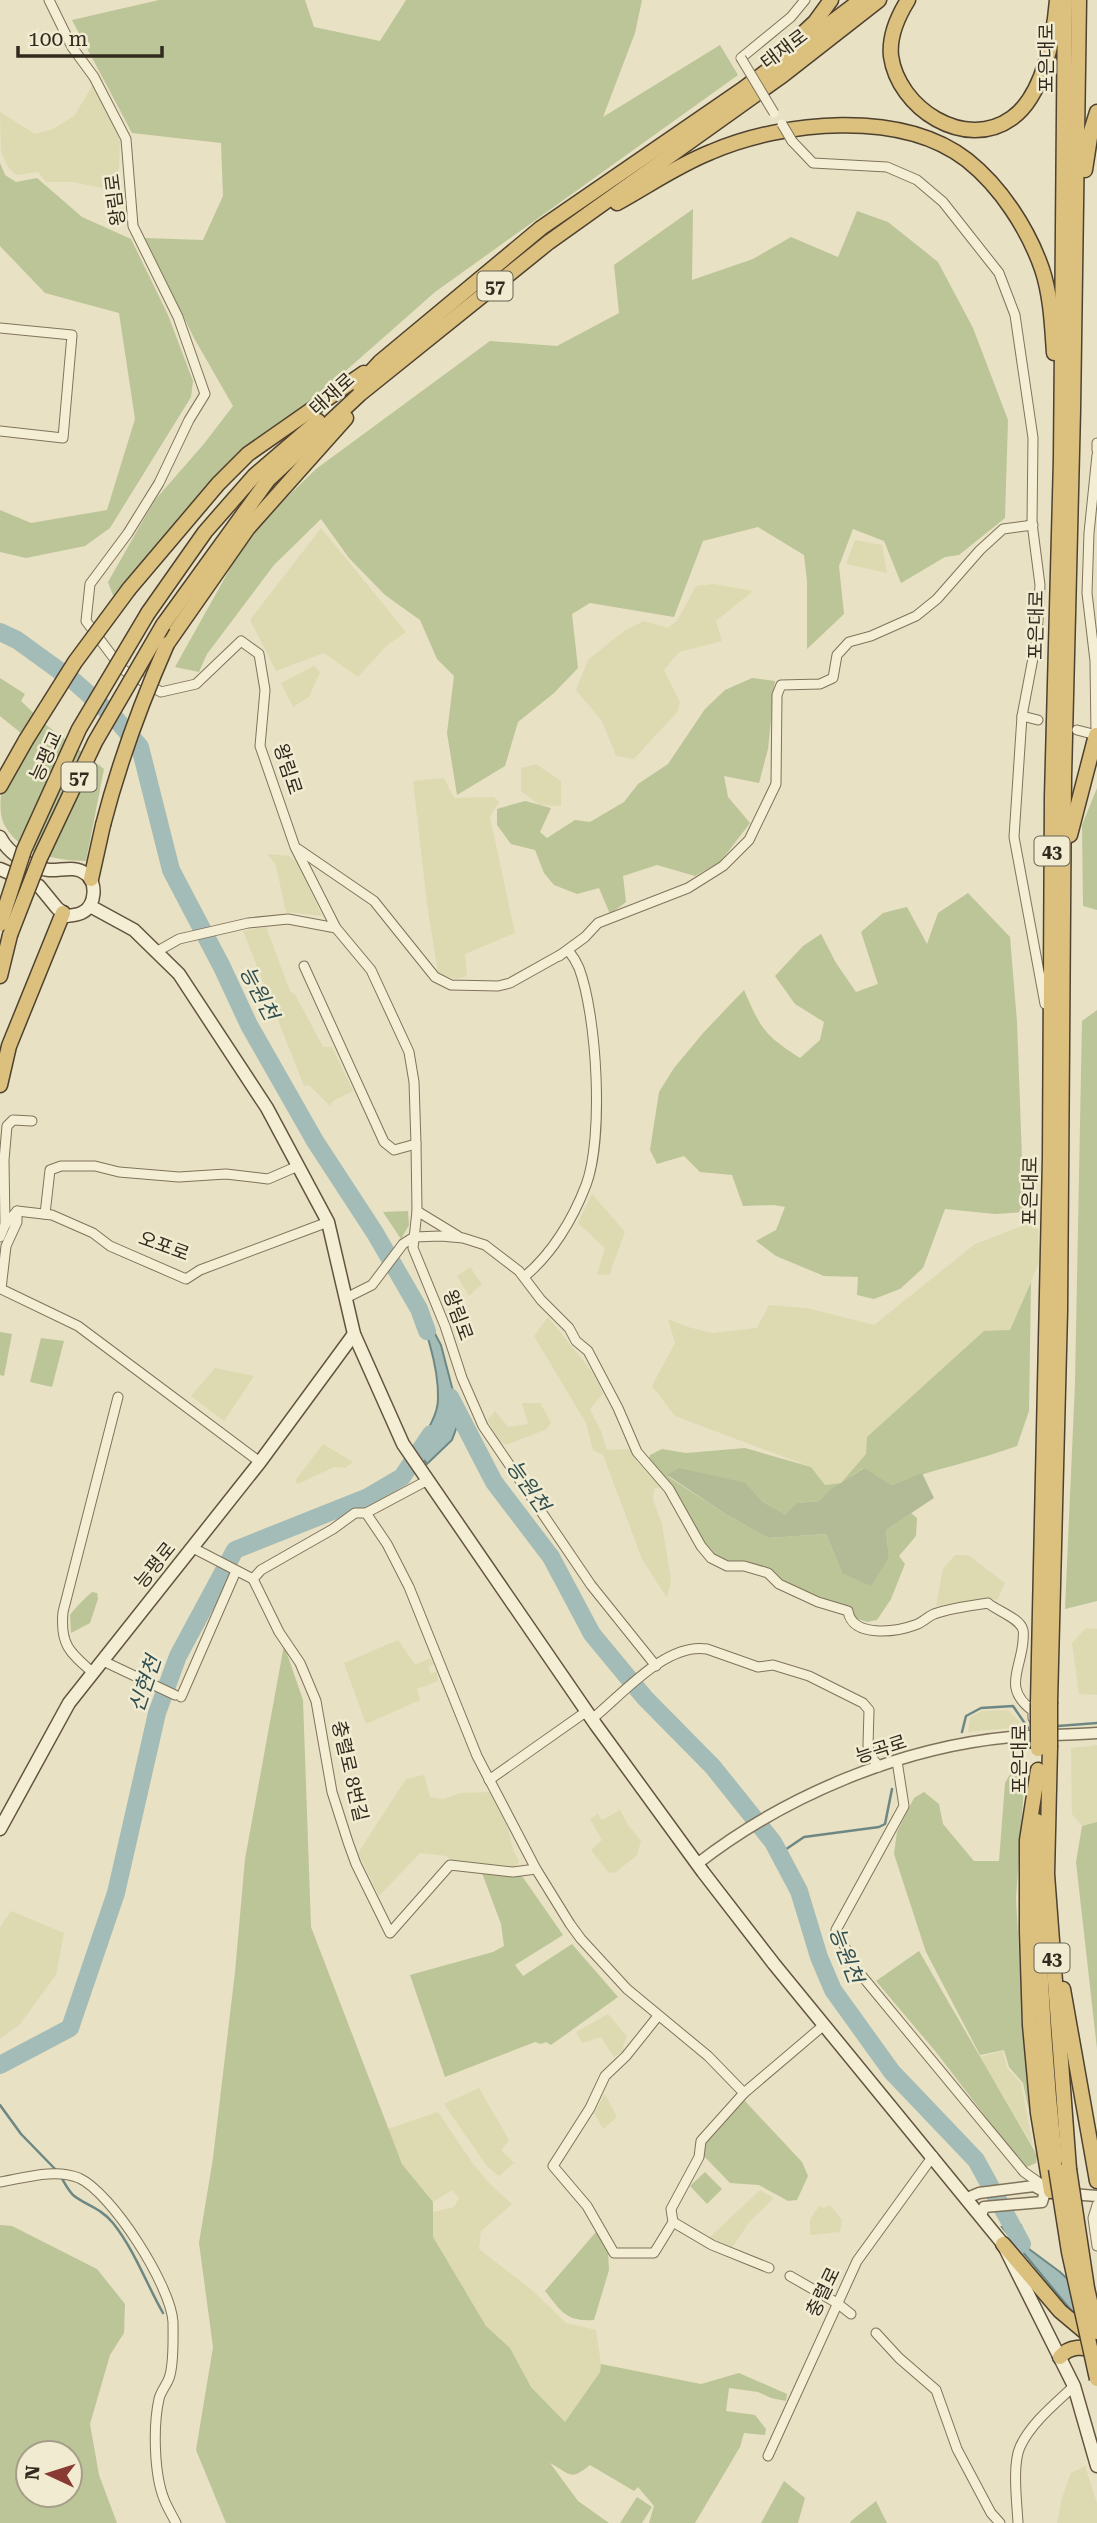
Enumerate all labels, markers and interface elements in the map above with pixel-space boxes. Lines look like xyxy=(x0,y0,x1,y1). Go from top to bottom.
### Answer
scale bar xyxy=(18,14,161,58)
street label: 포은대로 xyxy=(1035,23,1058,93)
street label: 태재로 xyxy=(756,24,812,74)
text: 100 m xyxy=(28,27,88,51)
street label: 왕림로 xyxy=(100,173,130,227)
road number: 57 xyxy=(477,272,512,300)
street label: 태재로 xyxy=(305,368,359,420)
street label: 포은대로 xyxy=(1024,590,1048,660)
street label: 능평교 xyxy=(25,727,67,785)
street label: 왕림로 xyxy=(269,741,307,797)
road number: 57 xyxy=(62,762,96,792)
road number: 43 xyxy=(1034,836,1070,866)
water label: 능원천 xyxy=(235,962,284,1027)
street label: 포은대로 xyxy=(1018,1156,1042,1226)
street label: 오포로 xyxy=(135,1226,193,1266)
street label: 왕림로 xyxy=(438,1286,478,1344)
water label: 능원천 xyxy=(502,1455,556,1519)
street label: 능평로 xyxy=(130,1537,180,1593)
water label: 신현천 xyxy=(124,1650,167,1715)
street label: 충렬로 8번길 xyxy=(327,1718,373,1824)
street label: 포은대로 xyxy=(1008,1724,1031,1794)
street label: 능곡로 xyxy=(853,1730,909,1768)
water label: 능원천 xyxy=(824,1924,869,1989)
road number: 43 xyxy=(1034,1944,1070,1972)
street label: 충렬로 xyxy=(801,2263,845,2321)
north arrow xyxy=(14,2439,84,2509)
text: N xyxy=(21,2464,45,2481)

